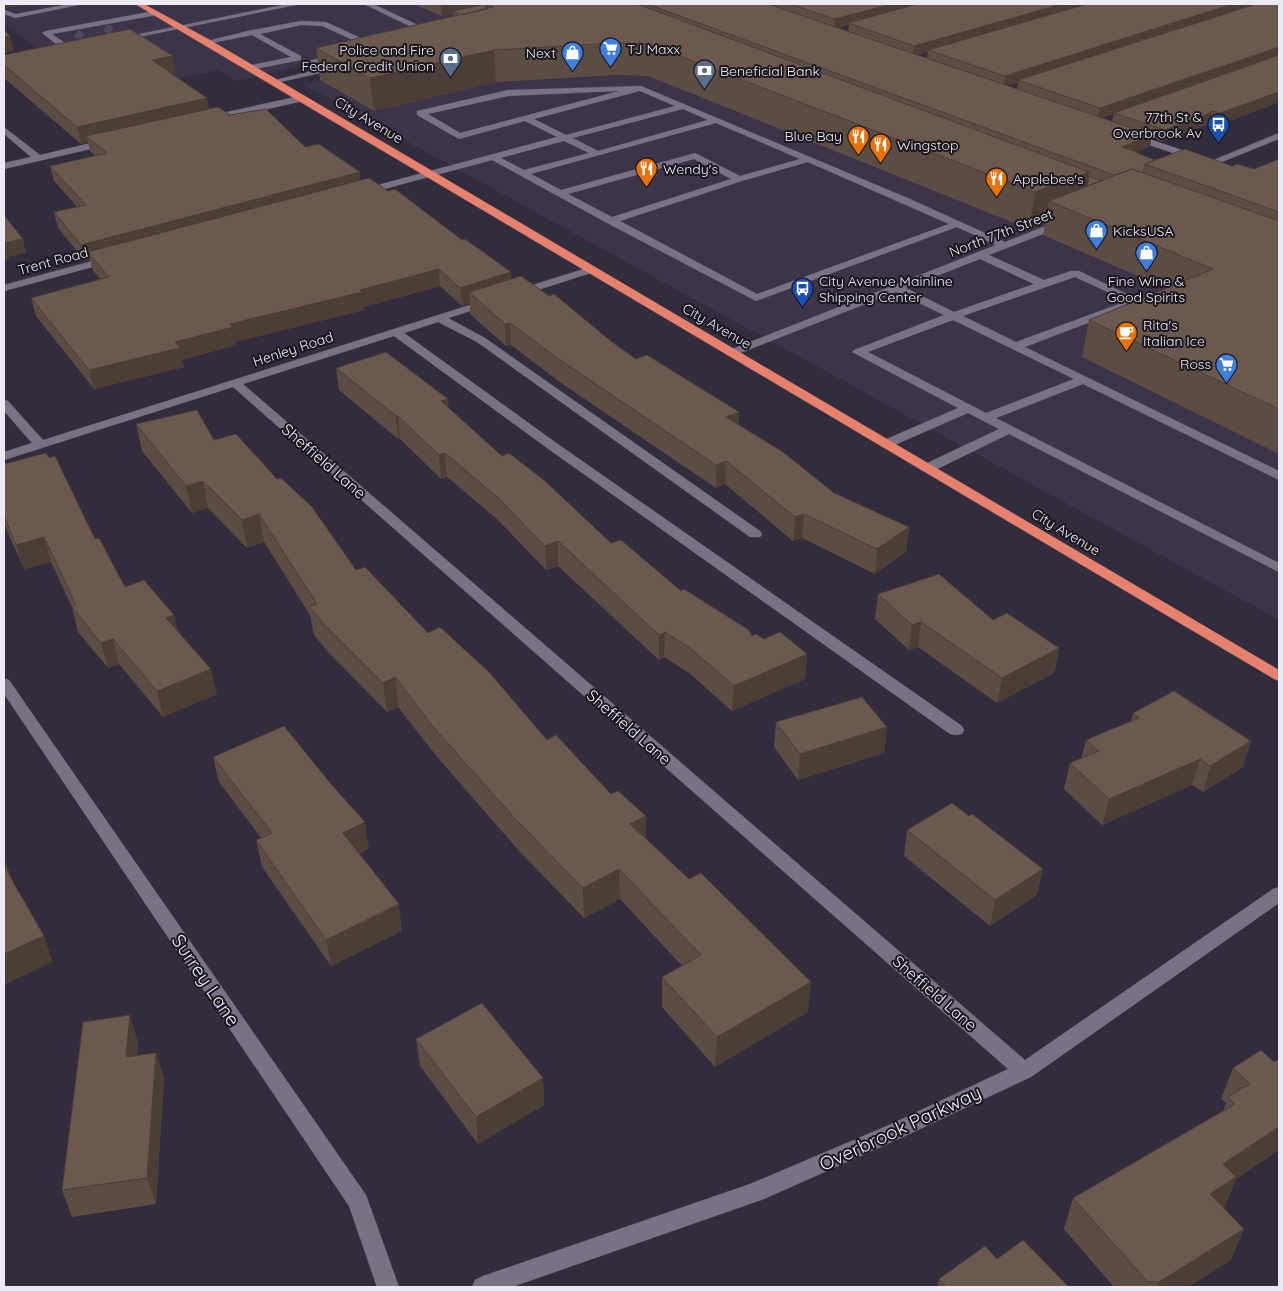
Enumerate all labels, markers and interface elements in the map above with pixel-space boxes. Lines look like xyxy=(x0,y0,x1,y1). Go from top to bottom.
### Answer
supermarket icon: TJ Maxx xyxy=(599,37,623,68)
place label: TJ Maxx xyxy=(627,40,680,58)
place label: Police and Fire Federal Credit Union xyxy=(301,41,434,75)
shop icon: Next xyxy=(560,41,584,72)
place label: Next xyxy=(526,44,556,62)
bank icon: Police and Fire Federal Credit Union xyxy=(438,46,462,77)
bank icon: Beneficial Bank xyxy=(692,59,716,90)
place label: Beneficial Bank xyxy=(720,62,820,80)
street label: City Avenue xyxy=(332,93,407,147)
place label: 77th St & Overbrook Av xyxy=(1113,108,1202,142)
bus stop icon: 77th St & Overbrook Av xyxy=(1206,113,1230,144)
restaurant icon: Blue Bay xyxy=(846,124,870,155)
place label: Blue Bay xyxy=(785,127,842,145)
restaurant icon: Wingstop xyxy=(869,133,893,164)
place label: Wingstop xyxy=(897,136,958,154)
restaurant icon: Wendy's xyxy=(635,157,659,188)
place label: Wendy's xyxy=(663,160,718,178)
restaurant icon: Applebee's xyxy=(985,167,1009,198)
place label: Applebee's xyxy=(1013,170,1084,188)
street label: North 77th Street xyxy=(947,205,1056,261)
shop icon: KicksUSA xyxy=(1085,219,1109,250)
place label: KicksUSA xyxy=(1113,222,1173,240)
shop icon: Fine Wine & Good Spirits xyxy=(1134,241,1158,272)
street label: Trent Road xyxy=(16,243,90,279)
place label: City Avenue Mainline Shipping Center xyxy=(819,272,953,306)
place label: Fine Wine & Good Spirits xyxy=(1107,272,1185,306)
bus stop icon: City Avenue Mainline Shipping Center xyxy=(791,277,815,308)
street label: City Avenue xyxy=(679,299,755,353)
place label: Rita's Italian Ice xyxy=(1143,316,1205,350)
cafe icon: Rita's Italian Ice xyxy=(1115,321,1139,352)
street label: Henley Road xyxy=(251,328,335,370)
supermarket icon: Ross xyxy=(1215,352,1239,383)
place label: Ross xyxy=(1180,355,1211,373)
street label: Sheffield Lane xyxy=(278,419,370,503)
street label: City Avenue xyxy=(1029,505,1104,559)
street label: Sheffield Lane xyxy=(583,685,675,769)
street label: Surrey Lane xyxy=(167,929,245,1031)
street label: Sheffield Lane xyxy=(889,951,981,1035)
street label: Overbrook Parkway xyxy=(815,1080,985,1176)

